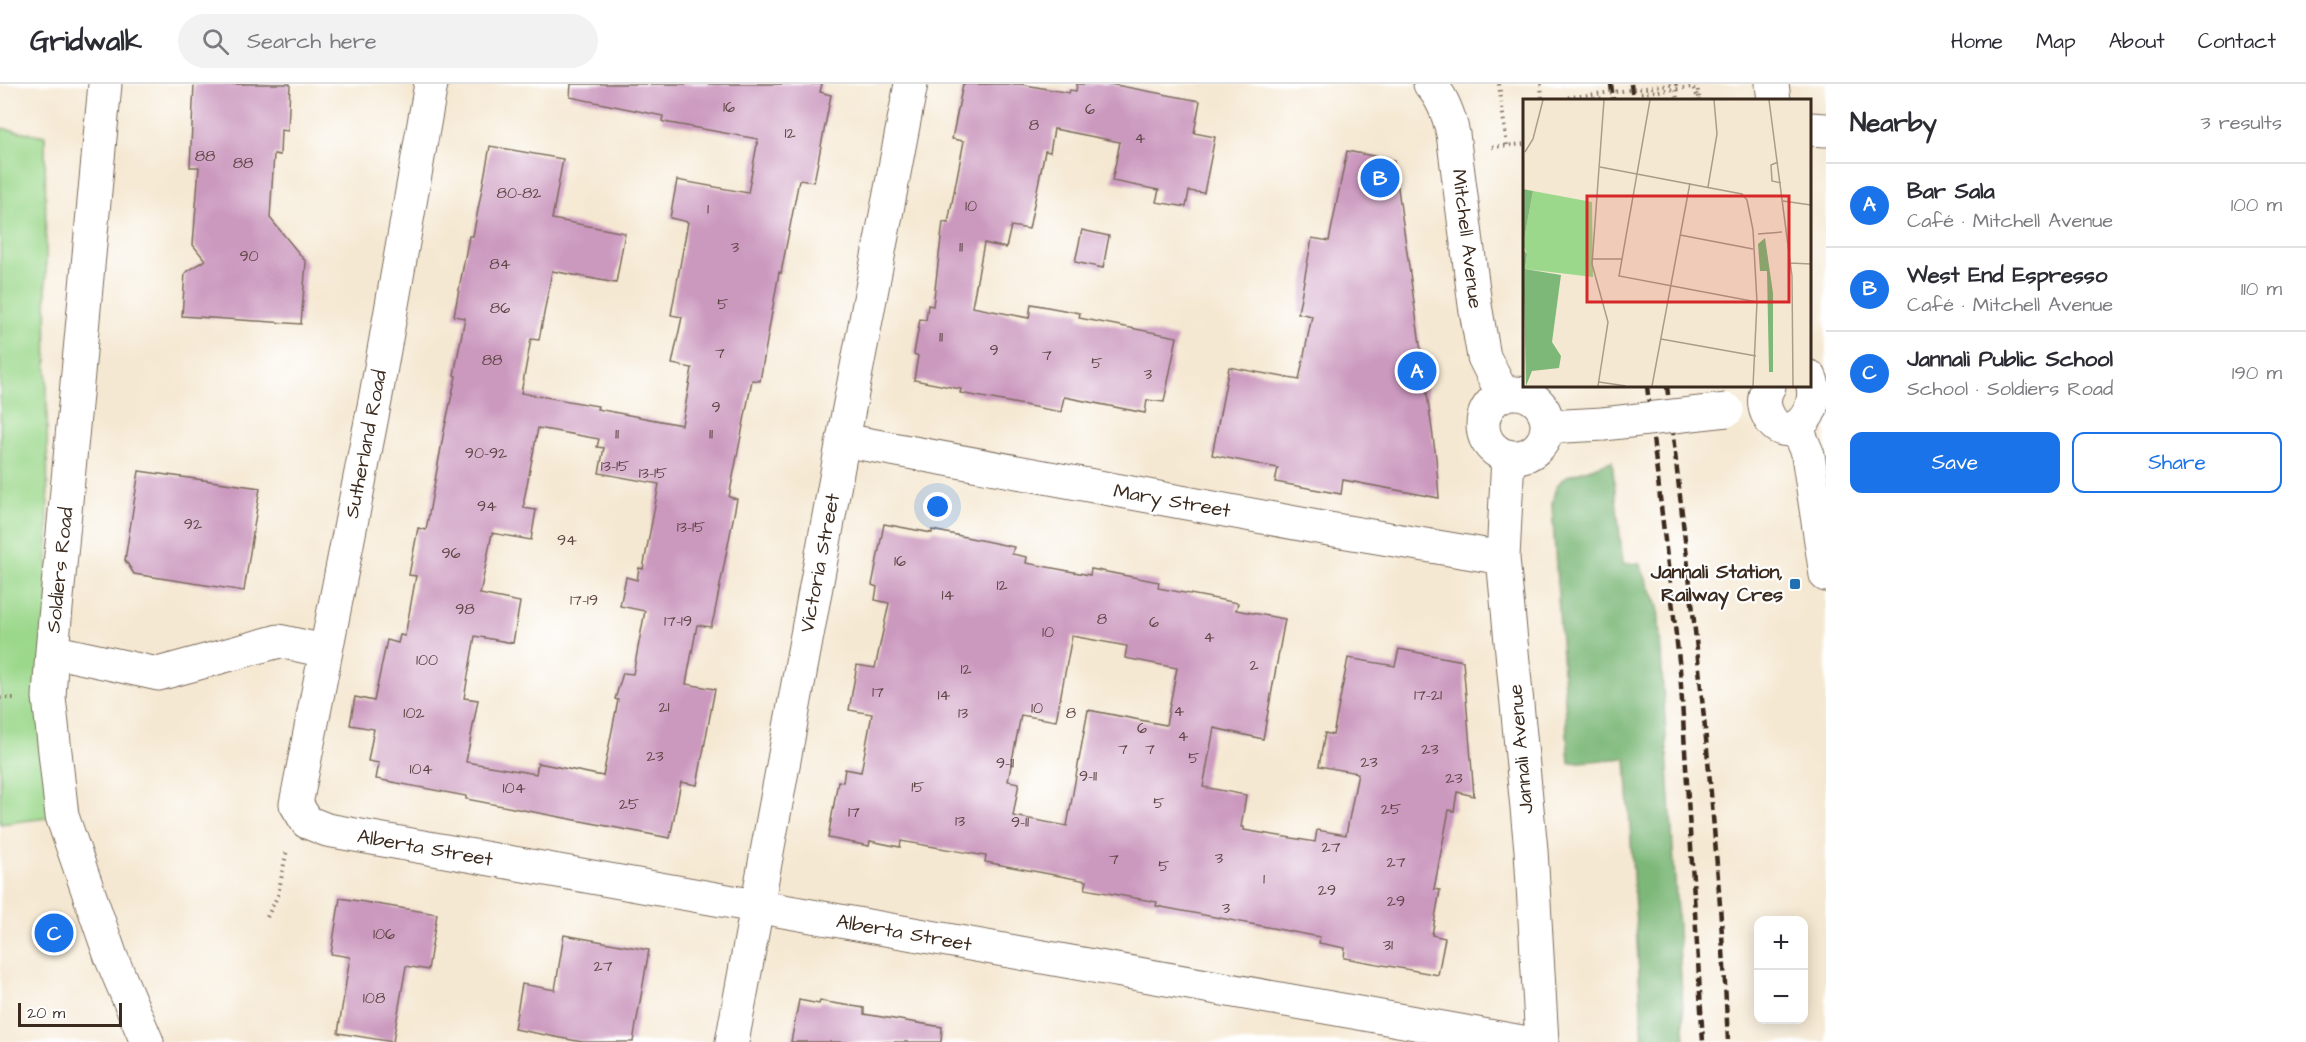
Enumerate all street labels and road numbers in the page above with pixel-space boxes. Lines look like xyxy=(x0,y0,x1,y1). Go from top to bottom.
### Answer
street label: Mitchell Avenue xyxy=(1445,168,1489,311)
street label: Sutherland Road xyxy=(338,368,394,520)
street label: Mary Street xyxy=(1111,477,1233,526)
street label: Victoria Street xyxy=(793,491,847,635)
street label: Soldiers Road xyxy=(39,506,81,634)
street label: Jannali Avenue xyxy=(1501,683,1541,815)
street label: Alberta Street xyxy=(355,822,495,874)
street label: Alberta Street xyxy=(834,907,974,959)

